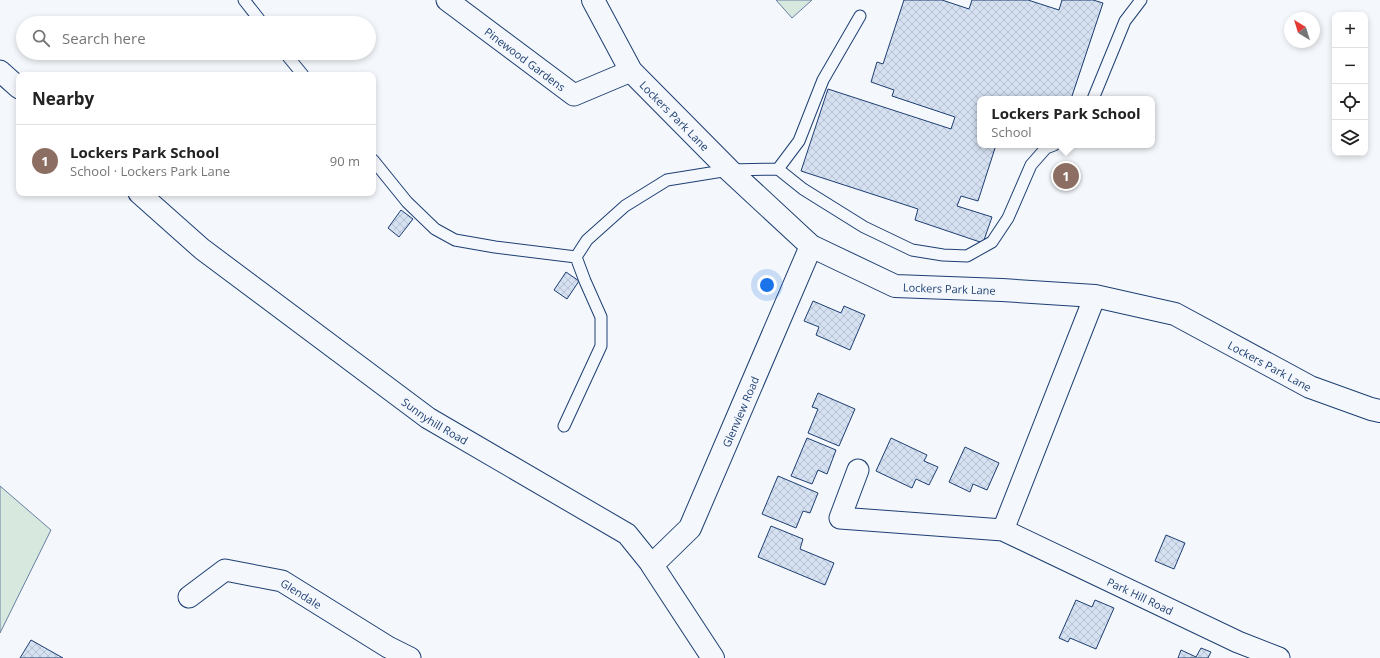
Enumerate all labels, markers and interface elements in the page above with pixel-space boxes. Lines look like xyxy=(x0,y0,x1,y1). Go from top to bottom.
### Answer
north arrow xyxy=(1284,12,1320,48)
map controls xyxy=(1332,12,1368,156)
button: + xyxy=(1332,12,1368,48)
search box xyxy=(16,16,376,60)
street label: Pinewood Gardens xyxy=(482,24,569,94)
icon: search xyxy=(30,27,52,49)
text: Search here xyxy=(62,28,146,48)
button: − xyxy=(1332,48,1368,84)
street label: Lockers Park Lane xyxy=(637,77,713,154)
button: locate xyxy=(1332,84,1368,120)
text: Nearby xyxy=(32,87,94,110)
popup xyxy=(977,96,1155,148)
text: Lockers Park School xyxy=(991,103,1141,123)
button: layers xyxy=(1332,120,1368,156)
text: School xyxy=(991,123,1032,141)
text: Lockers Park School xyxy=(70,142,219,162)
text: 1 xyxy=(41,152,49,170)
text: 90 m xyxy=(330,152,360,170)
pin: 1 xyxy=(1053,161,1079,191)
text: School · Lockers Park Lane xyxy=(70,162,230,180)
your location xyxy=(757,275,777,295)
street label: Lockers Park Lane xyxy=(903,279,996,297)
street label: Lockers Park Lane xyxy=(1226,337,1314,394)
street label: Glenview Road xyxy=(718,374,762,449)
street label: Sunnyhill Road xyxy=(399,394,471,447)
street label: Park Hill Road xyxy=(1105,573,1176,618)
street label: Glendale xyxy=(278,575,325,612)

